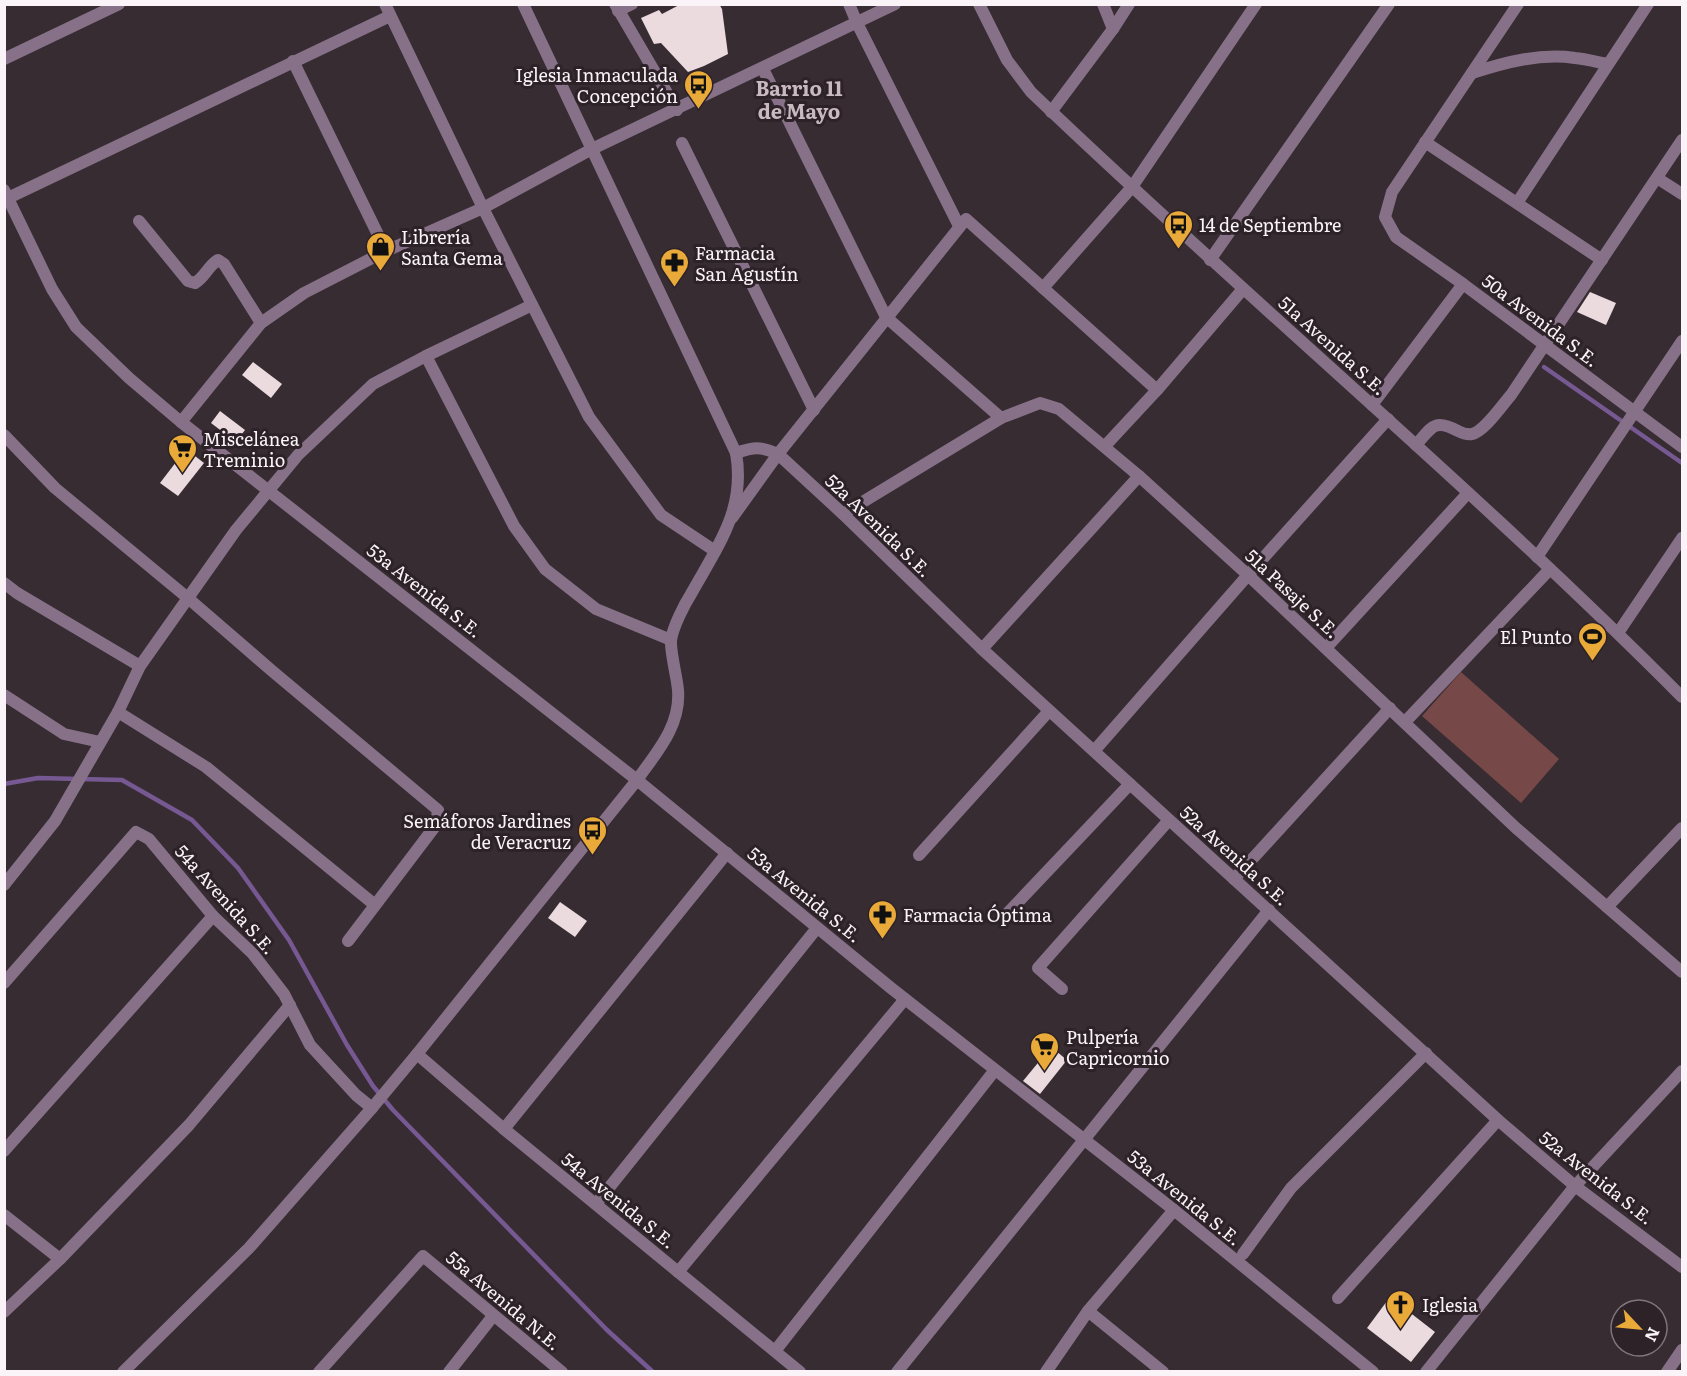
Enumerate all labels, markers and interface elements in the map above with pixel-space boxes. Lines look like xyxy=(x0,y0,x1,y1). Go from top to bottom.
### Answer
place label: Iglesia Inmaculada Concepción xyxy=(516,61,678,109)
bus stop icon: Iglesia Inmaculada Concepción xyxy=(683,68,715,110)
district label: Barrio 11 de Mayo xyxy=(755,72,843,125)
bus stop icon: 14 de Septiembre xyxy=(1162,208,1194,250)
place label: 14 de Septiembre xyxy=(1199,211,1341,238)
place label: Librería Santa Gema xyxy=(401,223,503,271)
shop icon: Librería Santa Gema xyxy=(364,230,396,272)
place label: Farmacia San Agustín xyxy=(695,239,799,287)
pharmacy icon: Farmacia San Agustín xyxy=(658,246,690,288)
street label: 50a Avenida S.E. xyxy=(1477,267,1605,373)
street label: 51a Avenida S.E. xyxy=(1273,289,1393,401)
place label: Miscelánea Treminio xyxy=(203,425,300,473)
supermarket icon: Miscelánea Treminio xyxy=(166,432,198,474)
street label: 52a Avenida S.E. xyxy=(820,467,938,583)
street label: 53a Avenida S.E. xyxy=(362,536,488,644)
street label: 51a Pasaje S.E. xyxy=(1240,542,1346,644)
sports icon: El Punto xyxy=(1577,620,1609,662)
place label: El Punto xyxy=(1500,623,1572,650)
street label: 52a Avenida S.E. xyxy=(1174,799,1296,911)
place label: Semáforos Jardines de Veracruz xyxy=(403,807,571,855)
bus stop icon: Semáforos Jardines de Veracruz xyxy=(576,814,608,856)
street label: 54a Avenida S.E. xyxy=(169,838,283,960)
street label: 53a Avenida S.E. xyxy=(742,840,868,948)
pharmacy icon: Farmacia Óptima xyxy=(866,898,898,940)
place label: Farmacia Óptima xyxy=(903,901,1052,928)
place label: Pulpería Capricornio xyxy=(1066,1023,1170,1071)
supermarket icon: Pulpería Capricornio xyxy=(1029,1030,1061,1072)
street label: 52a Avenida S.E. xyxy=(1534,1124,1660,1230)
street label: 53a Avenida S.E. xyxy=(1122,1143,1248,1251)
street label: 54a Avenida S.E. xyxy=(556,1146,682,1254)
street label: 55a Avenida N.E. xyxy=(441,1244,567,1356)
church icon: Iglesia xyxy=(1385,1288,1417,1330)
place label: Iglesia xyxy=(1422,1291,1478,1318)
north arrow xyxy=(1609,1298,1669,1358)
text: N xyxy=(1640,1324,1667,1346)

